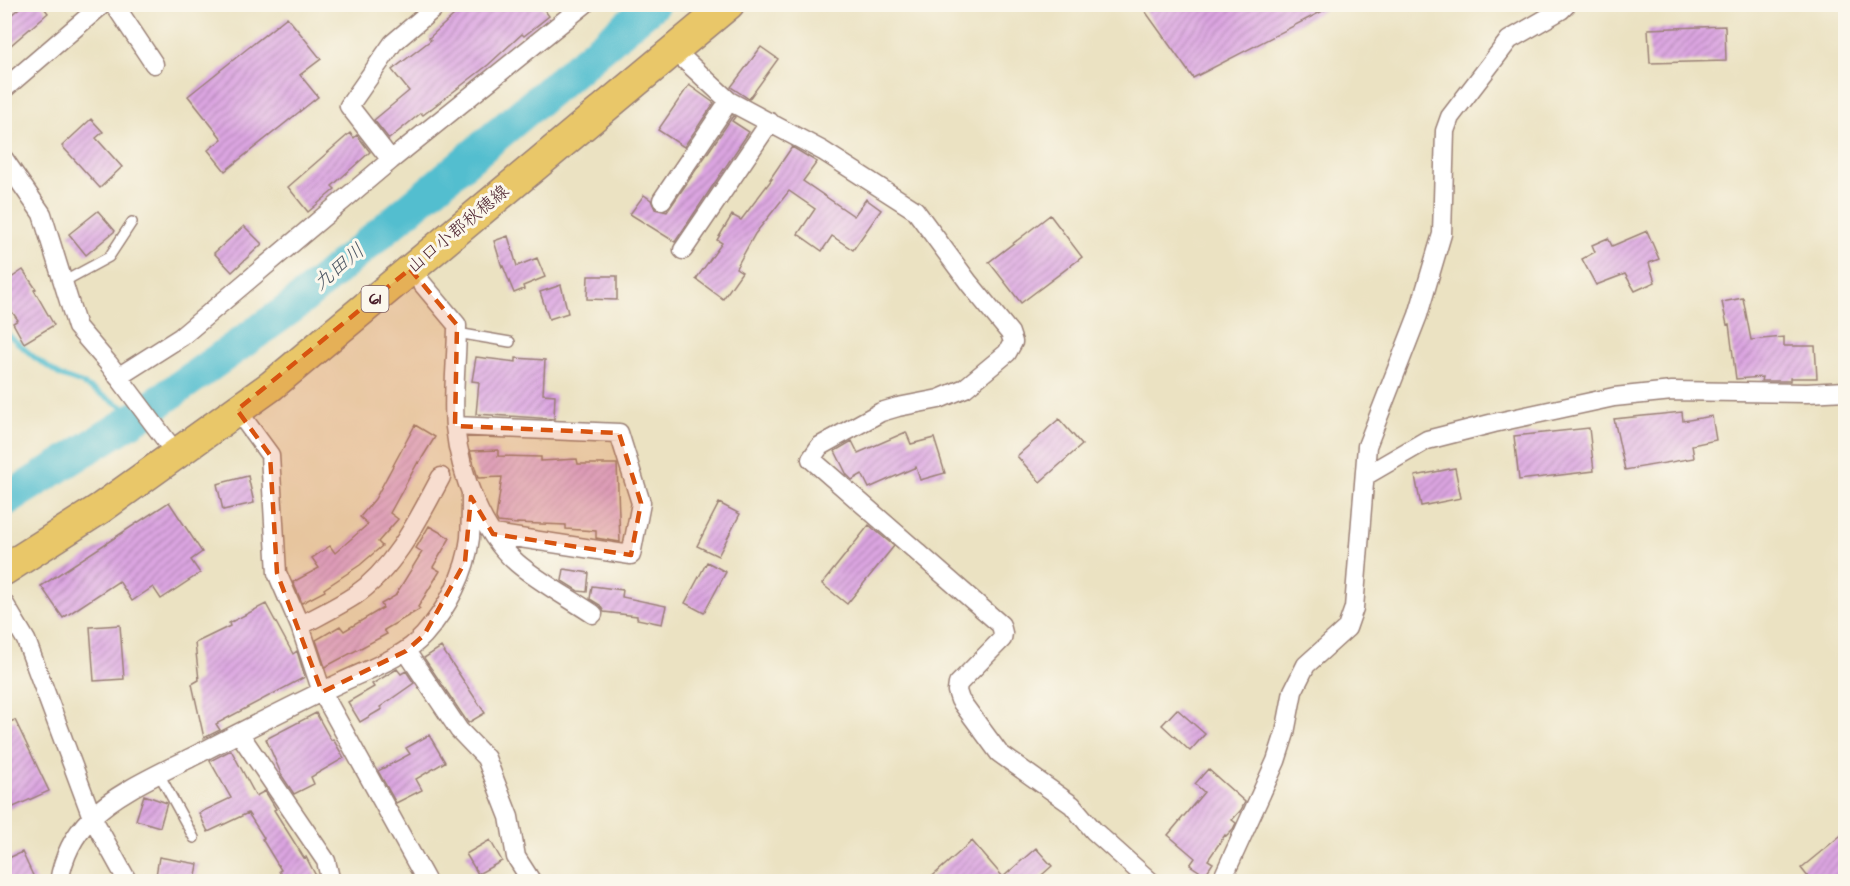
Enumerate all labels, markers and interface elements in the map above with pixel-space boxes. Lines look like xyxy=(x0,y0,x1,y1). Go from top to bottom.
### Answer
street label: 山口小郡秋穂線 xyxy=(402,179,514,279)
water label: 九田川 xyxy=(307,237,371,297)
road number: 61 xyxy=(362,286,388,312)

